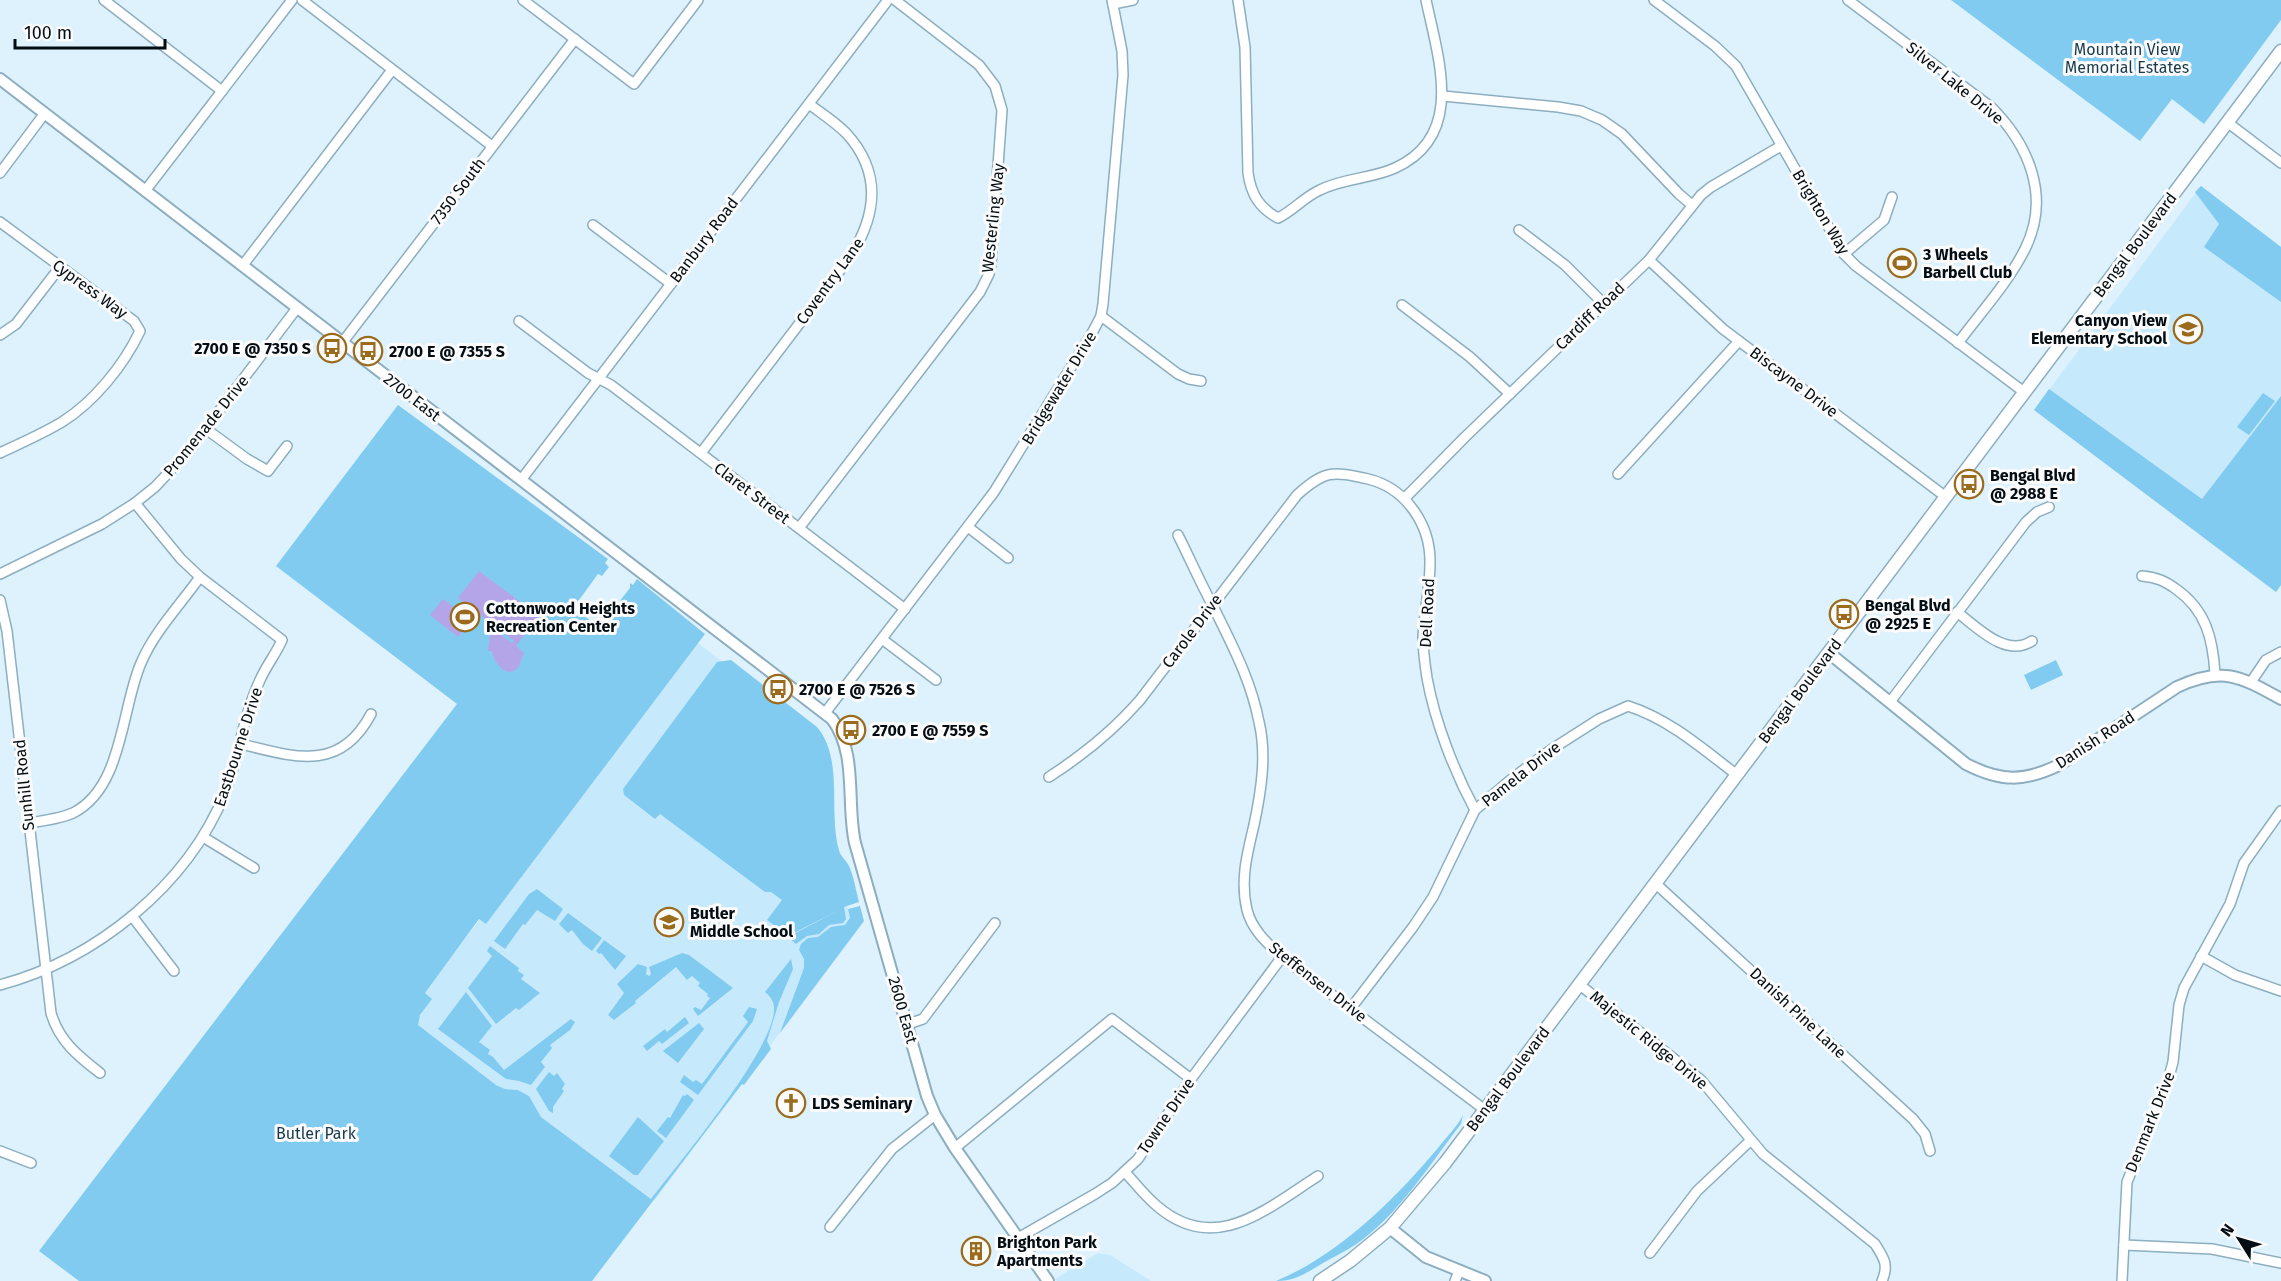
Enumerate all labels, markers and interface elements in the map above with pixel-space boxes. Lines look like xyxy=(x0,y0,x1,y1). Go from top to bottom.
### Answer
scale bar xyxy=(15,12,165,50)
text: 100 m xyxy=(24,22,72,44)
street label: Silver Lake Drive xyxy=(1902,38,2008,128)
park label: Mountain View Memorial Estates xyxy=(2065,40,2189,77)
street label: 7350 South xyxy=(427,154,489,228)
street label: Westerling Way xyxy=(978,162,1008,274)
street label: Brighton Way xyxy=(1788,166,1854,258)
street label: Bengal Boulevard xyxy=(2089,189,2181,301)
street label: Banbury Road xyxy=(666,194,742,286)
street label: Coventry Lane xyxy=(792,234,868,328)
place label: 3 Wheels Barbell Club xyxy=(1922,245,2012,282)
sports icon: 3 Wheels Barbell Club xyxy=(1886,247,1918,279)
street label: Cypress Way xyxy=(49,255,131,323)
street label: Cardiff Road xyxy=(1551,278,1629,354)
place label: Canyon View Elementary School xyxy=(2031,311,2167,348)
school or university icon: Canyon View Elementary School xyxy=(2172,313,2204,345)
street label: Bridgewater Drive xyxy=(1018,328,1100,448)
bus stop icon: 2700 E @ 7350 S xyxy=(316,332,348,364)
bus stop icon: 2700 E @ 7355 S xyxy=(352,335,384,367)
place label: 2700 E @ 7350 S xyxy=(194,339,311,358)
place label: 2700 E @ 7355 S xyxy=(389,342,505,361)
street label: Biscayne Drive xyxy=(1746,343,1842,421)
street label: 2700 East xyxy=(380,369,444,425)
street label: Promenade Drive xyxy=(159,372,253,480)
street label: Claret Street xyxy=(710,458,794,528)
place label: Bengal Blvd @ 2988 E xyxy=(1990,466,2076,503)
bus stop icon: Bengal Blvd @ 2988 E xyxy=(1953,468,1985,500)
street label: Dell Road xyxy=(1416,578,1438,648)
street label: Carole Drive xyxy=(1158,590,1226,672)
place label: Bengal Blvd @ 2925 E xyxy=(1865,596,1951,633)
bus stop icon: Bengal Blvd @ 2925 E xyxy=(1828,598,1860,630)
place label: Cottonwood Heights Recreation Center xyxy=(486,599,635,636)
sports icon: Cottonwood Heights Recreation Center xyxy=(449,601,481,633)
street label: Bengal Boulevard xyxy=(1754,635,1846,747)
bus stop icon: 2700 E @ 7526 S xyxy=(762,673,794,705)
place label: 2700 E @ 7526 S xyxy=(799,680,915,699)
street label: Eastbourne Drive xyxy=(210,685,266,809)
street label: Danish Road xyxy=(2052,707,2138,773)
bus stop icon: 2700 E @ 7559 S xyxy=(835,714,867,746)
place label: 2700 E @ 7559 S xyxy=(872,721,988,740)
street label: Pamela Drive xyxy=(1478,737,1564,811)
street label: Sunhill Road xyxy=(10,738,38,832)
place label: Butler Middle School xyxy=(690,904,793,941)
school or university icon: Butler Middle School xyxy=(653,906,685,938)
street label: Steffensen Drive xyxy=(1265,938,1371,1026)
street label: Danish Pine Lane xyxy=(1746,964,1850,1062)
street label: 2600 East xyxy=(884,974,922,1046)
street label: Majestic Ridge Drive xyxy=(1586,987,1712,1093)
street label: Bengal Boulevard xyxy=(1462,1023,1554,1135)
street label: Denmark Drive xyxy=(2121,1069,2179,1175)
street label: Towne Drive xyxy=(1133,1074,1199,1158)
church icon: LDS Seminary xyxy=(775,1087,807,1119)
place label: LDS Seminary xyxy=(812,1094,913,1113)
park label: Butler Park xyxy=(276,1124,357,1143)
north arrow xyxy=(2209,1209,2269,1269)
text: N xyxy=(2217,1220,2238,1240)
place label: Brighton Park Apartments xyxy=(996,1233,1097,1270)
building icon: Brighton Park Apartments xyxy=(960,1235,992,1267)

